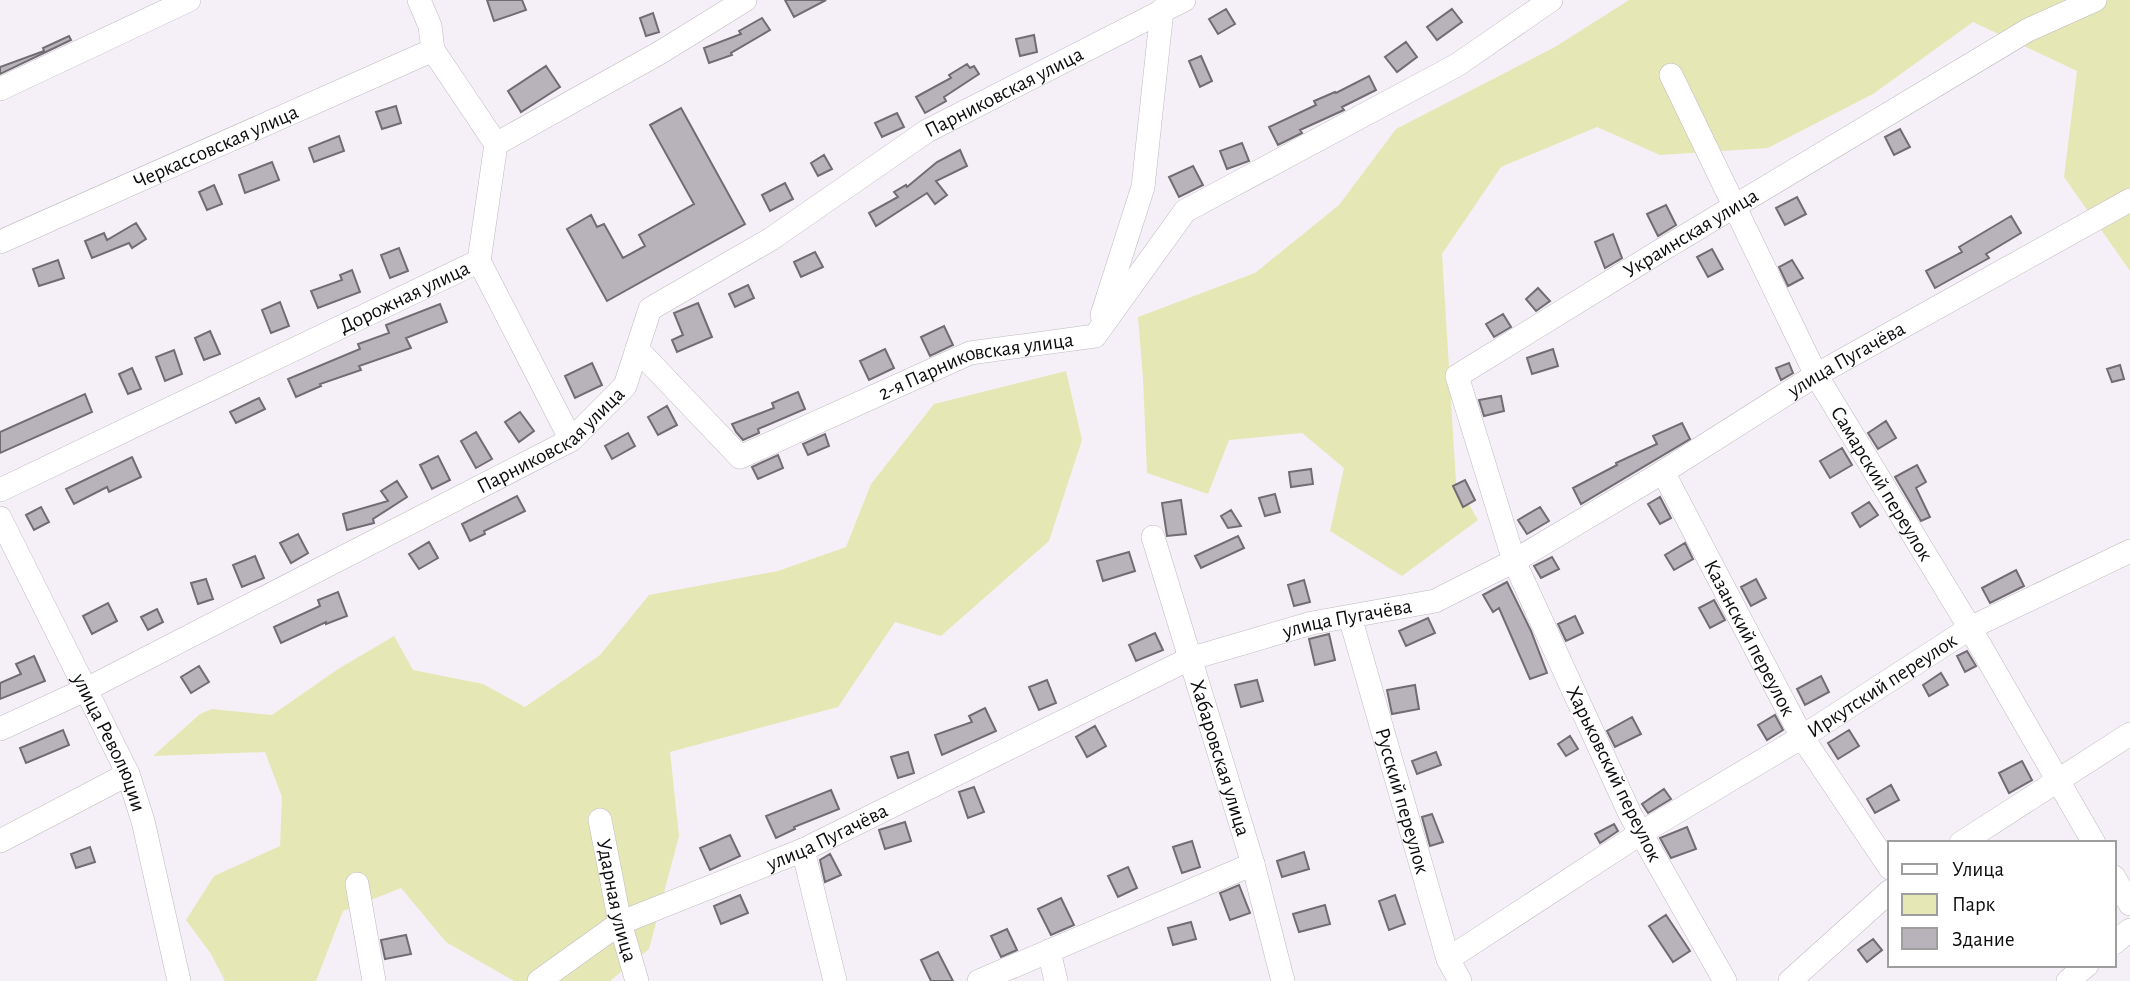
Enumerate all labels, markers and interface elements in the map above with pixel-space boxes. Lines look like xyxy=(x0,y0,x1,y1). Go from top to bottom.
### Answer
street label: Парниковская улица xyxy=(921,43,1087,141)
street label: Черкассовская улица xyxy=(130,101,302,192)
street label: Украинская улица xyxy=(1620,184,1762,281)
street label: Дорожная улица xyxy=(336,257,473,337)
street label: улица Пугачёва xyxy=(1783,317,1909,401)
street label: 2-я Парниковская улица xyxy=(875,328,1075,404)
street label: Парниковская улица xyxy=(473,383,628,497)
street label: Самарский переулок xyxy=(1827,402,1937,565)
street label: Казанский переулок xyxy=(1700,556,1799,719)
street label: улица Пугачёва xyxy=(1279,595,1414,642)
street label: Иркутский переулок xyxy=(1803,629,1961,741)
street label: улица Революции xyxy=(68,669,150,814)
street label: Хабаровская улица xyxy=(1187,677,1254,839)
street label: Харьковский переулок xyxy=(1562,683,1666,865)
street label: Русский переулок xyxy=(1372,725,1434,876)
street label: улица Пугачёва xyxy=(763,799,891,874)
street label: Ударная улица xyxy=(593,837,641,964)
legend xyxy=(1888,841,2116,967)
text: Улица xyxy=(1952,859,2005,880)
text: Парк xyxy=(1952,894,1996,915)
text: Здание xyxy=(1952,929,2015,950)

